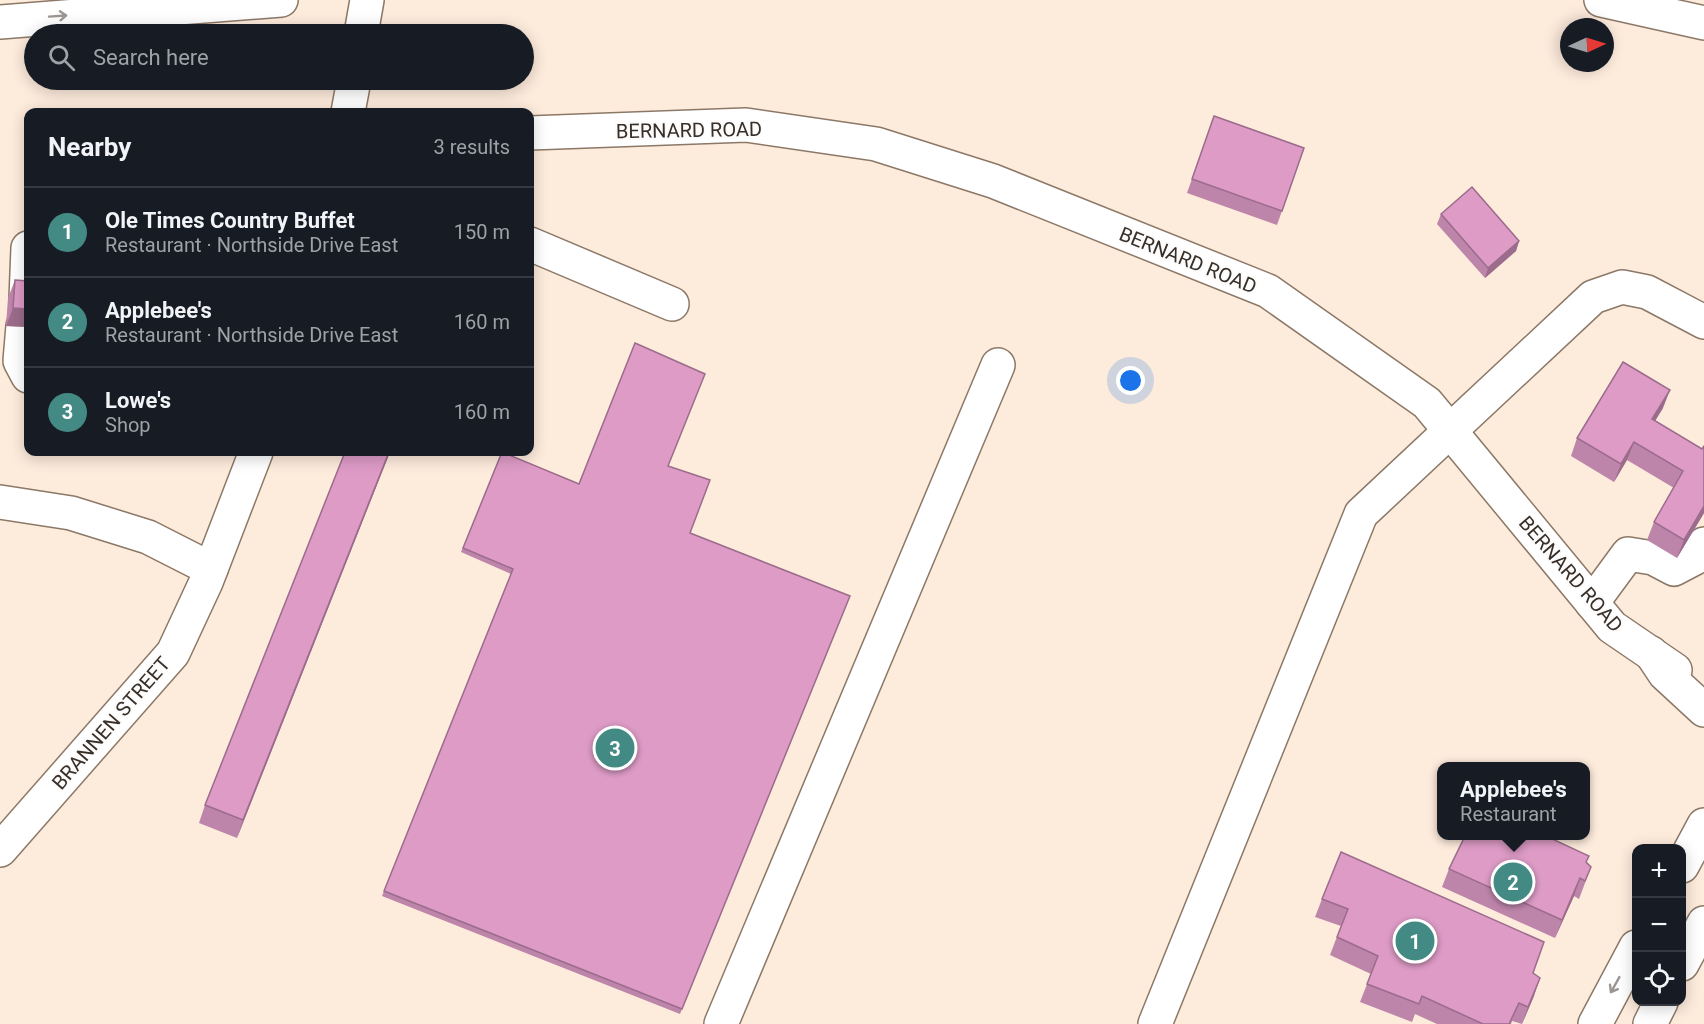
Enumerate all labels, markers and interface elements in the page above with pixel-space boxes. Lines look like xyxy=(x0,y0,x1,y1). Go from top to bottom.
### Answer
one-way arrow xyxy=(48,10,68,21)
north arrow xyxy=(1560,18,1614,72)
search box xyxy=(24,24,534,90)
icon: search xyxy=(45,41,78,74)
text: Search here xyxy=(93,45,209,70)
street label: BERNARD ROAD xyxy=(616,117,762,143)
text: Nearby xyxy=(48,132,131,162)
text: 3 results xyxy=(434,135,510,159)
text: Ole Times Country Buffet xyxy=(105,208,355,233)
text: 1 xyxy=(62,220,73,244)
text: 150 m xyxy=(454,220,510,244)
street label: BERNARD ROAD xyxy=(1116,222,1260,298)
text: Restaurant · Northside Drive East xyxy=(105,233,398,257)
text: Applebee's xyxy=(105,298,212,323)
text: 2 xyxy=(62,310,73,334)
text: 160 m xyxy=(454,310,510,334)
text: Restaurant · Northside Drive East xyxy=(105,323,398,347)
your location xyxy=(1116,366,1145,395)
text: Lowe's xyxy=(105,388,171,413)
text: 3 xyxy=(62,400,73,424)
text: 160 m xyxy=(454,400,510,424)
text: Shop xyxy=(105,413,151,437)
street label: BERNARD ROAD xyxy=(1514,511,1628,637)
street label: BRANNEN STREET xyxy=(47,652,175,794)
pin: 3 xyxy=(596,726,634,771)
popup xyxy=(1437,762,1590,840)
text: Applebee's xyxy=(1460,777,1567,802)
text: Restaurant xyxy=(1460,802,1557,826)
map controls xyxy=(1632,844,1686,1006)
button: + xyxy=(1632,844,1686,898)
pin: 2 xyxy=(1494,860,1532,904)
button: − xyxy=(1632,898,1686,952)
pin: 1 xyxy=(1396,918,1434,964)
button: locate xyxy=(1632,952,1686,1006)
one-way arrow xyxy=(1609,976,1621,993)

